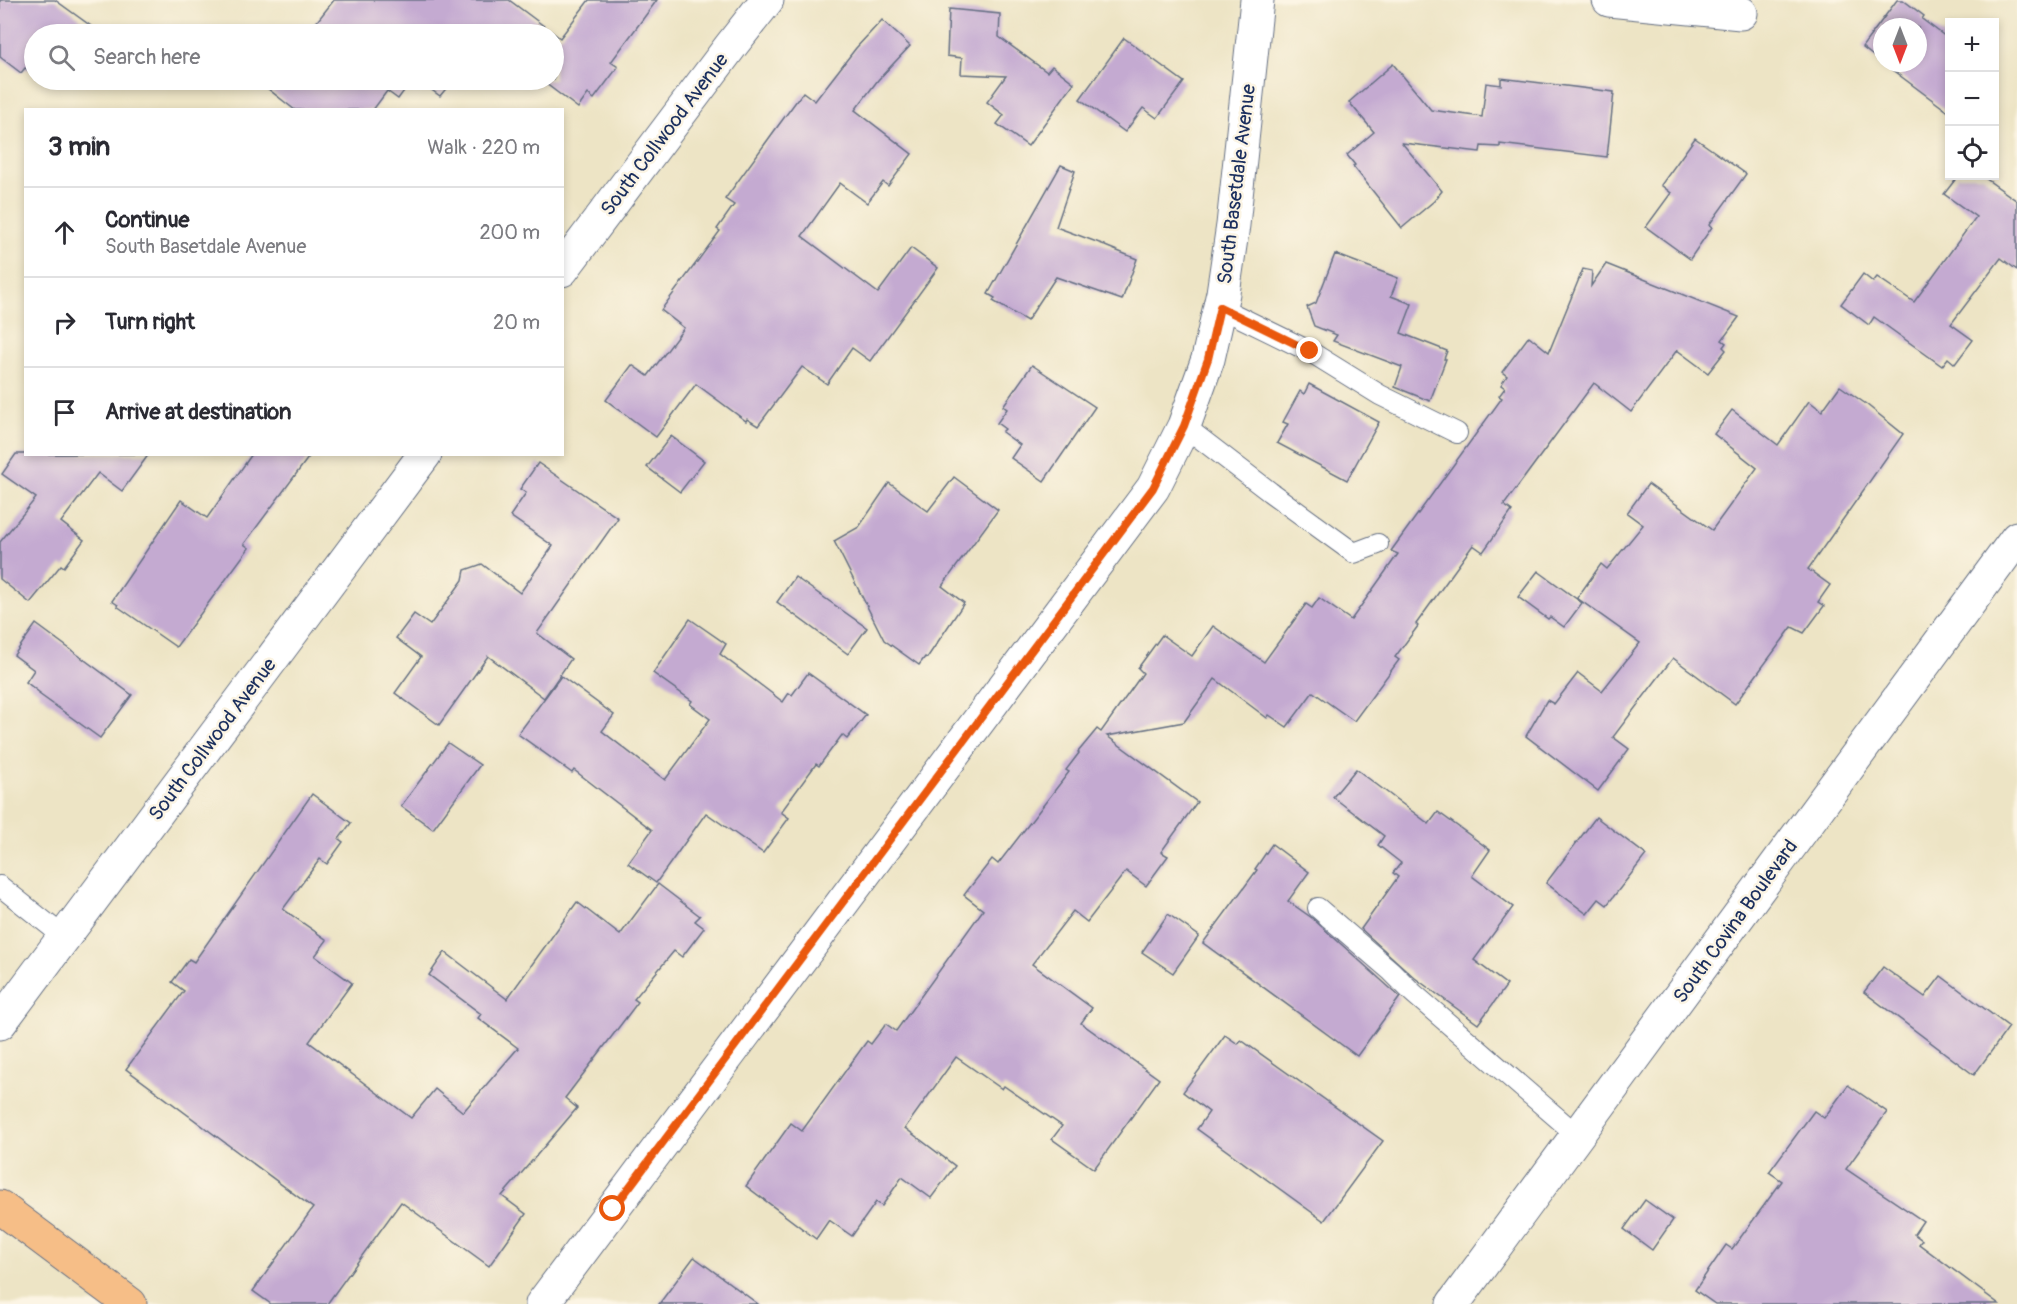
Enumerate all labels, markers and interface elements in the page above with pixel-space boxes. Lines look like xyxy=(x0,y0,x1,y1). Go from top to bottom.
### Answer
north arrow xyxy=(1873,18,1927,72)
map controls xyxy=(1945,18,1999,180)
button: + xyxy=(1945,18,1999,72)
search box xyxy=(24,24,564,90)
icon: search xyxy=(45,41,78,74)
text: Search here xyxy=(93,43,200,71)
street label: South Collwood Avenue xyxy=(595,48,734,221)
button: − xyxy=(1945,72,1999,126)
street label: South Basetdale Avenue xyxy=(1212,83,1261,285)
button: locate xyxy=(1945,126,1999,180)
text: 3 min xyxy=(48,131,110,163)
text: Walk · 220 m xyxy=(427,135,540,160)
text: Continue xyxy=(105,206,189,234)
icon: ahead xyxy=(48,216,81,249)
text: 200 m xyxy=(479,220,540,245)
text: South Basetdale Avenue xyxy=(105,234,306,259)
icon: right xyxy=(48,306,81,339)
text: Turn right xyxy=(105,308,195,336)
text: 20 m xyxy=(493,310,540,335)
route end xyxy=(1296,337,1322,363)
icon: arrive xyxy=(48,396,81,429)
text: Arrive at destination xyxy=(105,398,291,426)
street label: South Collwood Avenue xyxy=(143,653,282,826)
street label: South Covina Boulevard xyxy=(1668,835,1803,1008)
route start xyxy=(599,1195,625,1221)

